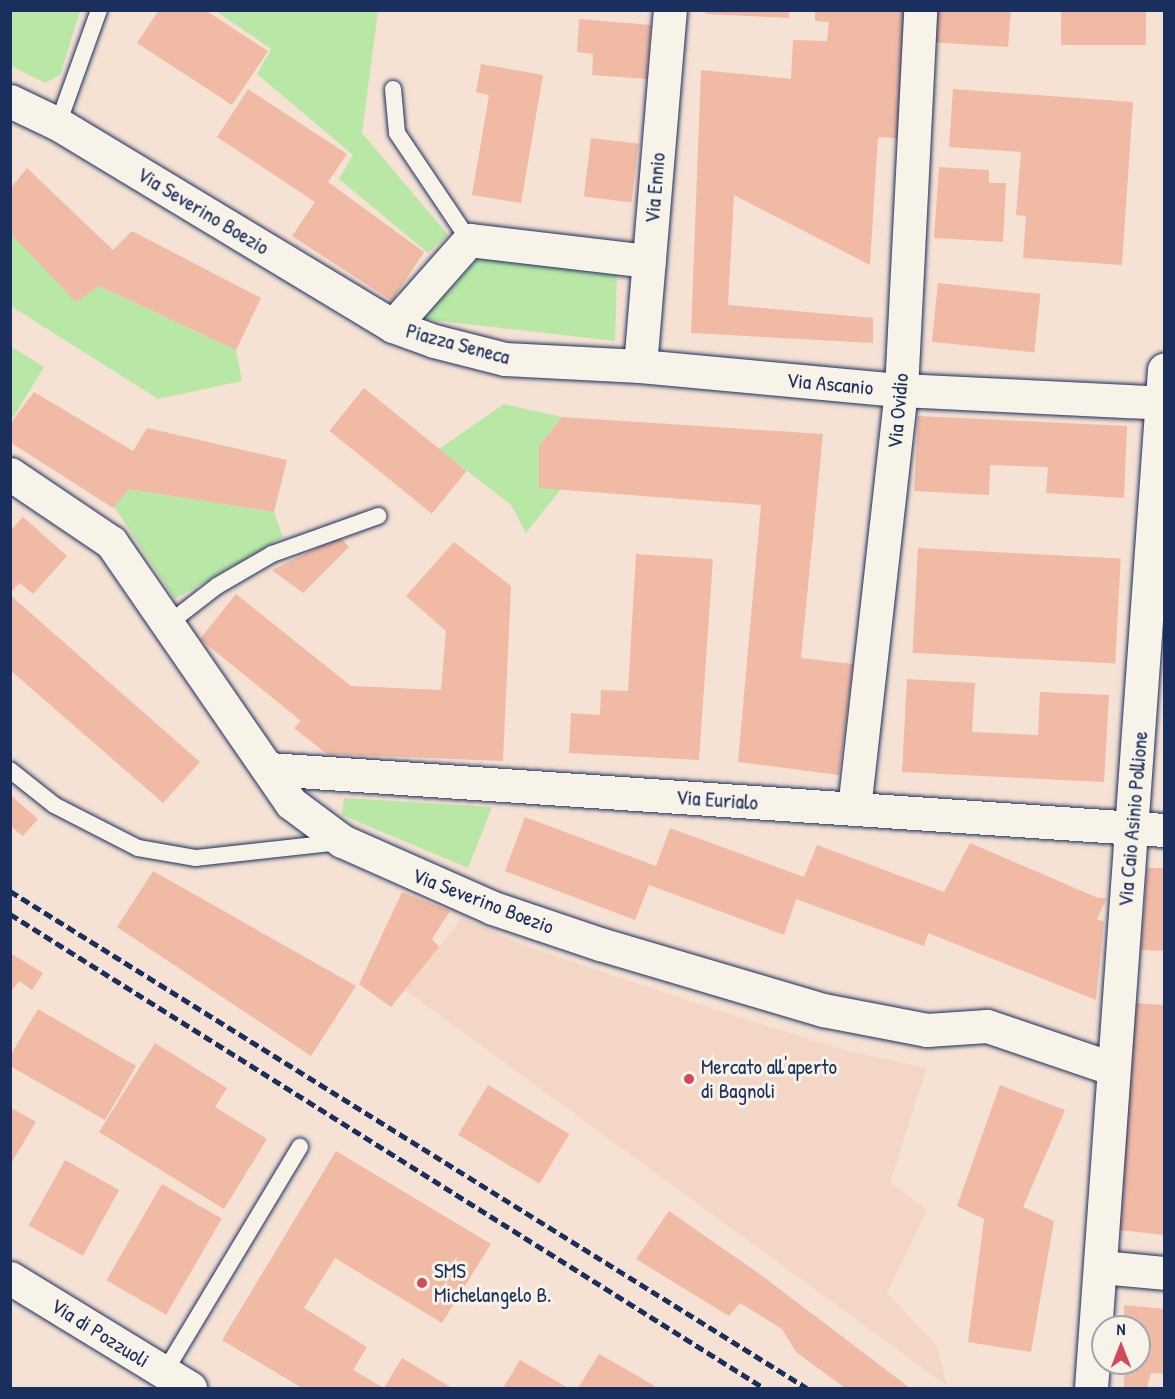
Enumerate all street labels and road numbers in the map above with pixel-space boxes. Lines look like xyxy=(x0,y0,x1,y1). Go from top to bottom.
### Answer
street label: Via Ennio xyxy=(639,152,671,224)
street label: Via Severino Boezio xyxy=(132,162,274,260)
street label: Piazza Seneca xyxy=(403,318,513,370)
street label: Via Ascanio xyxy=(786,368,874,400)
street label: Via Ovidio xyxy=(882,372,914,450)
street label: Via Caio Asinio Pollione xyxy=(1113,730,1153,908)
street label: Via Eurialo xyxy=(675,785,759,815)
street label: Via Severino Boezio xyxy=(409,862,557,940)
street label: Via di Pozzuoli xyxy=(46,1293,154,1373)

